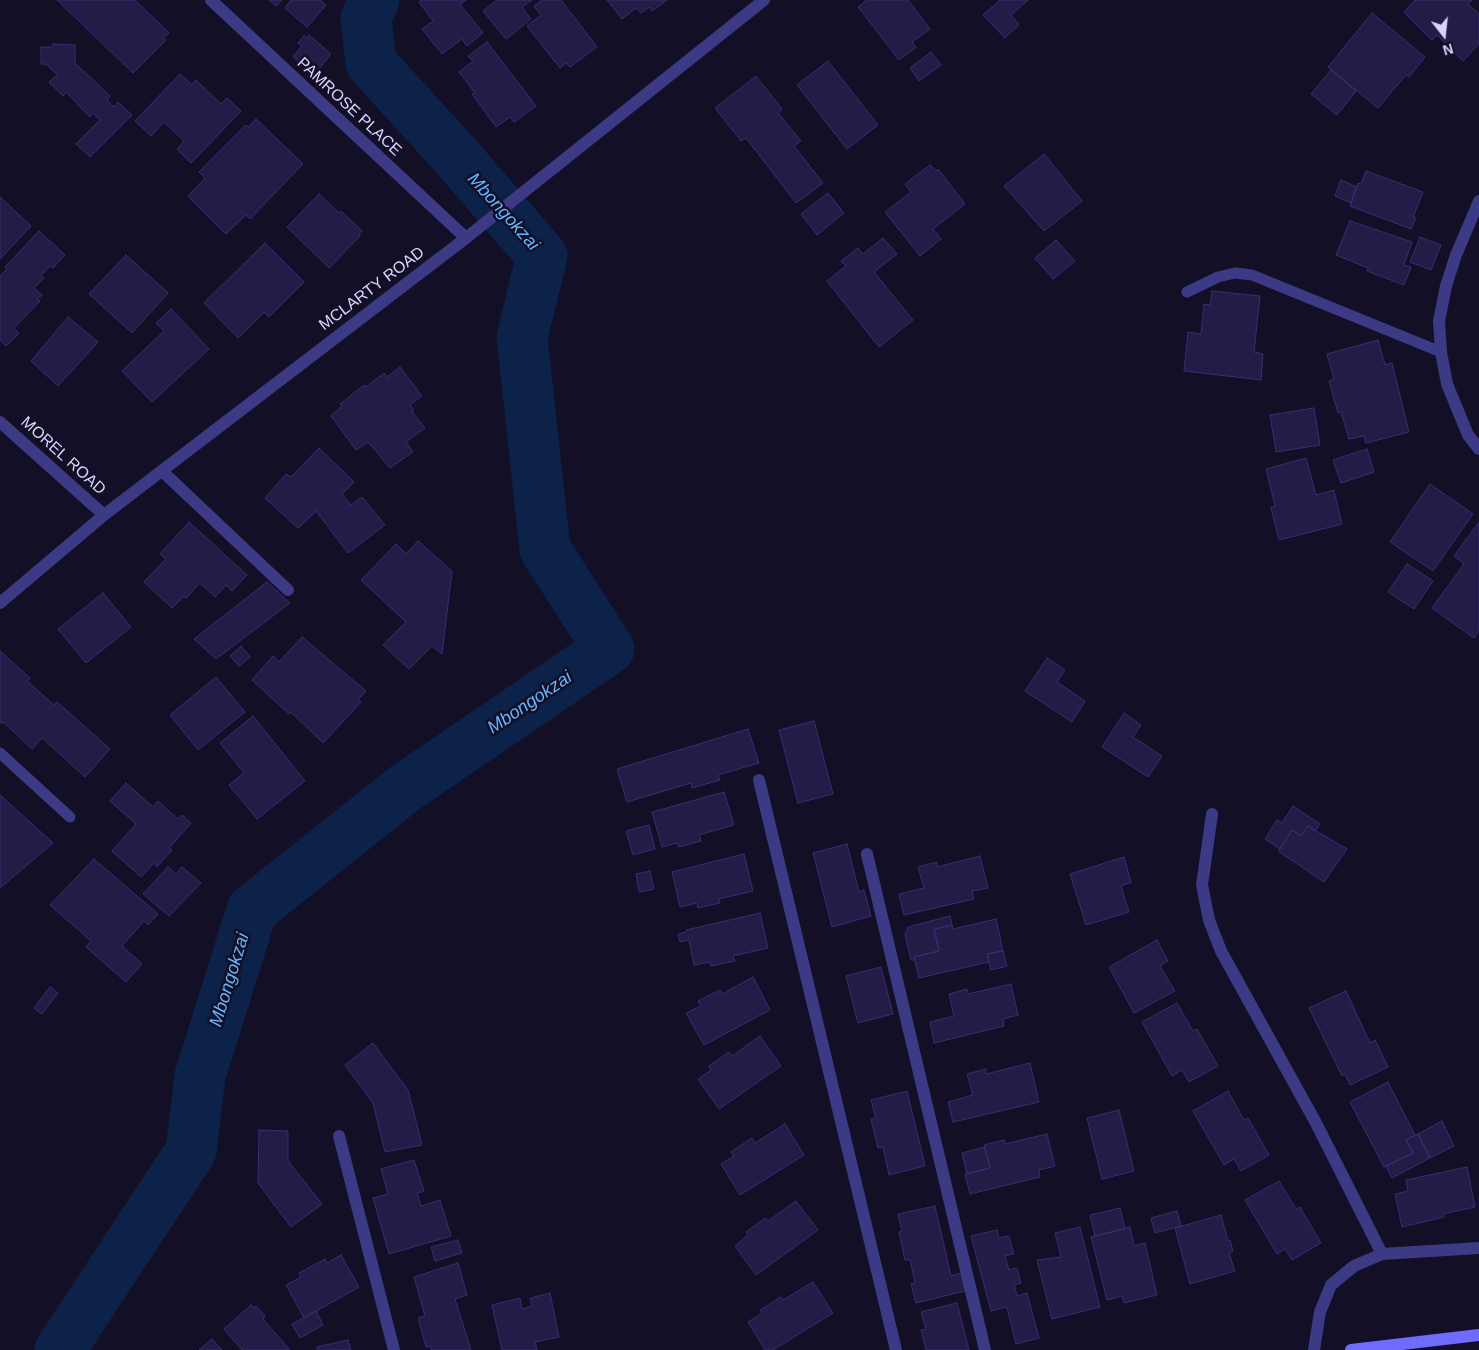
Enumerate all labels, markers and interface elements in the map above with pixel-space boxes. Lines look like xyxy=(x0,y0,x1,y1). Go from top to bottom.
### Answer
north arrow xyxy=(1419,10,1469,60)
text: N xyxy=(1441,40,1455,59)
street label: PAMROSE PLACE xyxy=(293,54,405,160)
water label: Mbongokzai xyxy=(463,169,543,255)
street label: MCLARTY ROAD xyxy=(316,243,428,335)
street label: MOREL ROAD xyxy=(17,413,109,499)
water label: Mbongokzai xyxy=(484,667,576,739)
water label: Mbongokzai xyxy=(205,930,255,1030)

